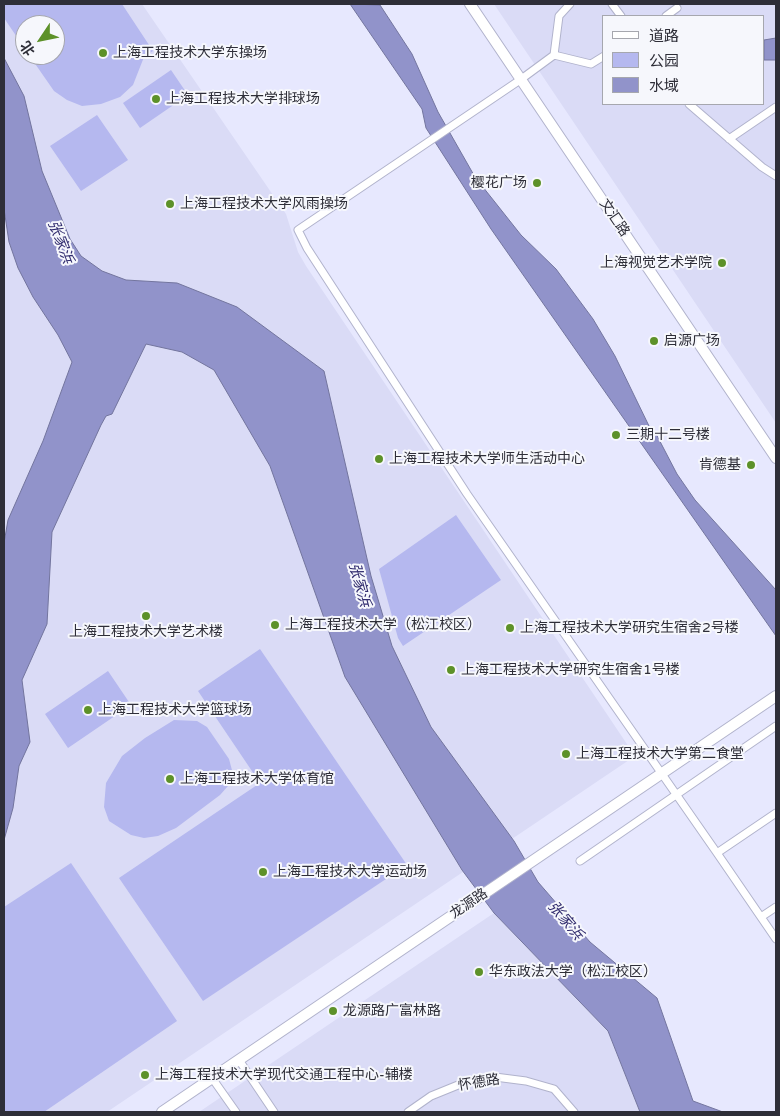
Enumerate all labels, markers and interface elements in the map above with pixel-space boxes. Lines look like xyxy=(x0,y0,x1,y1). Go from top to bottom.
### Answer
north arrow xyxy=(15,15,65,65)
legend xyxy=(602,15,765,105)
text: 道路 xyxy=(649,27,679,45)
text: 北 xyxy=(17,38,39,59)
place label: 上海工程技术大学东操场 xyxy=(113,45,267,61)
marker: 上海工程技术大学东操场 xyxy=(97,47,109,59)
text: 公园 xyxy=(649,52,679,70)
text: 水域 xyxy=(649,77,679,95)
place label: 上海工程技术大学排球场 xyxy=(166,91,320,107)
marker: 上海工程技术大学排球场 xyxy=(150,93,162,105)
place label: 樱花广场 xyxy=(471,175,527,191)
marker: 樱花广场 xyxy=(531,177,543,189)
place label: 上海工程技术大学风雨操场 xyxy=(180,196,348,212)
street label: 文汇路 xyxy=(595,196,633,240)
marker: 上海工程技术大学风雨操场 xyxy=(164,198,176,210)
water label: 张家浜 xyxy=(44,218,76,266)
place label: 上海视觉艺术学院 xyxy=(600,255,712,271)
marker: 上海视觉艺术学院 xyxy=(716,257,728,269)
place label: 启源广场 xyxy=(664,333,720,349)
marker: 启源广场 xyxy=(648,335,660,347)
place label: 三期十二号楼 xyxy=(626,427,710,443)
marker: 三期十二号楼 xyxy=(610,429,622,441)
place label: 上海工程技术大学师生活动中心 xyxy=(389,451,585,467)
marker: 上海工程技术大学师生活动中心 xyxy=(373,453,385,465)
place label: 肯德基 xyxy=(699,457,741,473)
marker: 肯德基 xyxy=(745,459,757,471)
water label: 张家浜 xyxy=(344,561,374,609)
marker: 上海工程技术大学艺术楼 xyxy=(140,610,152,622)
place label: 上海工程技术大学（松江校区） xyxy=(285,617,481,633)
marker: 上海工程技术大学（松江校区） xyxy=(269,619,281,631)
place label: 上海工程技术大学研究生宿舍2号楼 xyxy=(520,620,739,636)
marker: 上海工程技术大学研究生宿舍2号楼 xyxy=(504,622,516,634)
place label: 上海工程技术大学艺术楼 xyxy=(69,624,223,640)
place label: 上海工程技术大学研究生宿舍1号楼 xyxy=(461,662,680,678)
marker: 上海工程技术大学研究生宿舍1号楼 xyxy=(445,664,457,676)
place label: 上海工程技术大学篮球场 xyxy=(98,702,252,718)
marker: 上海工程技术大学篮球场 xyxy=(82,704,94,716)
place label: 上海工程技术大学第二食堂 xyxy=(576,746,744,762)
marker: 上海工程技术大学第二食堂 xyxy=(560,748,572,760)
place label: 上海工程技术大学体育馆 xyxy=(180,771,334,787)
marker: 上海工程技术大学体育馆 xyxy=(164,773,176,785)
place label: 上海工程技术大学运动场 xyxy=(273,864,427,880)
marker: 上海工程技术大学运动场 xyxy=(257,866,269,878)
street label: 龙源路 xyxy=(447,885,491,923)
water label: 张家浜 xyxy=(544,898,586,944)
place label: 华东政法大学（松江校区） xyxy=(489,964,657,980)
marker: 华东政法大学（松江校区） xyxy=(473,966,485,978)
place label: 龙源路广富林路 xyxy=(343,1003,441,1019)
marker: 龙源路广富林路 xyxy=(327,1005,339,1017)
place label: 上海工程技术大学现代交通工程中心-辅楼 xyxy=(155,1067,413,1083)
marker: 上海工程技术大学现代交通工程中心-辅楼 xyxy=(139,1069,151,1081)
street label: 怀德路 xyxy=(457,1071,501,1095)

